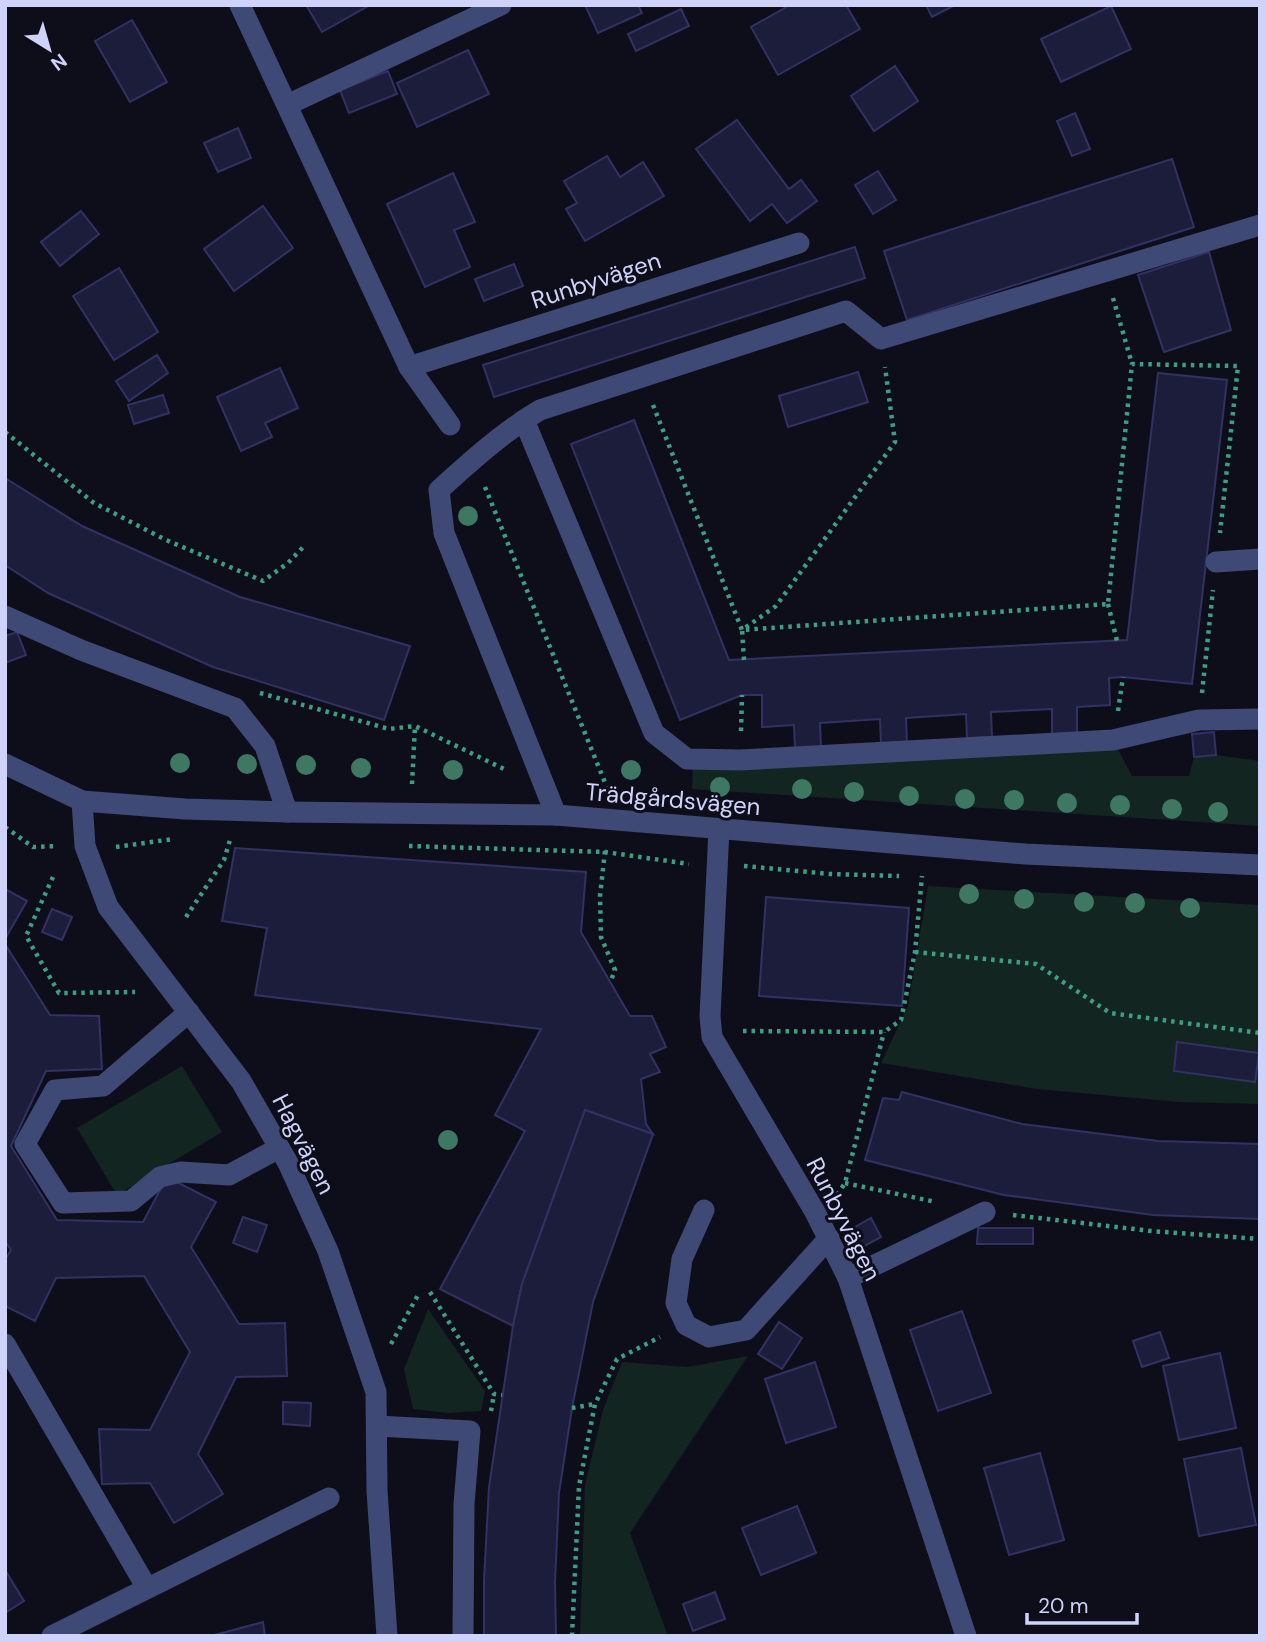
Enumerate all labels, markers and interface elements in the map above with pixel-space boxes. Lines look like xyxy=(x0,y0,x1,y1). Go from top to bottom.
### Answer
north arrow xyxy=(14,14,84,84)
text: N xyxy=(46,48,72,76)
street label: Runbyvägen xyxy=(527,244,665,316)
street label: Trädgårdsvägen xyxy=(584,776,762,822)
street label: Hagvägen xyxy=(266,1089,342,1199)
street label: Runbyvägen xyxy=(800,1152,888,1286)
scale bar xyxy=(1027,1582,1137,1626)
text: 20 m xyxy=(1038,1592,1089,1620)

